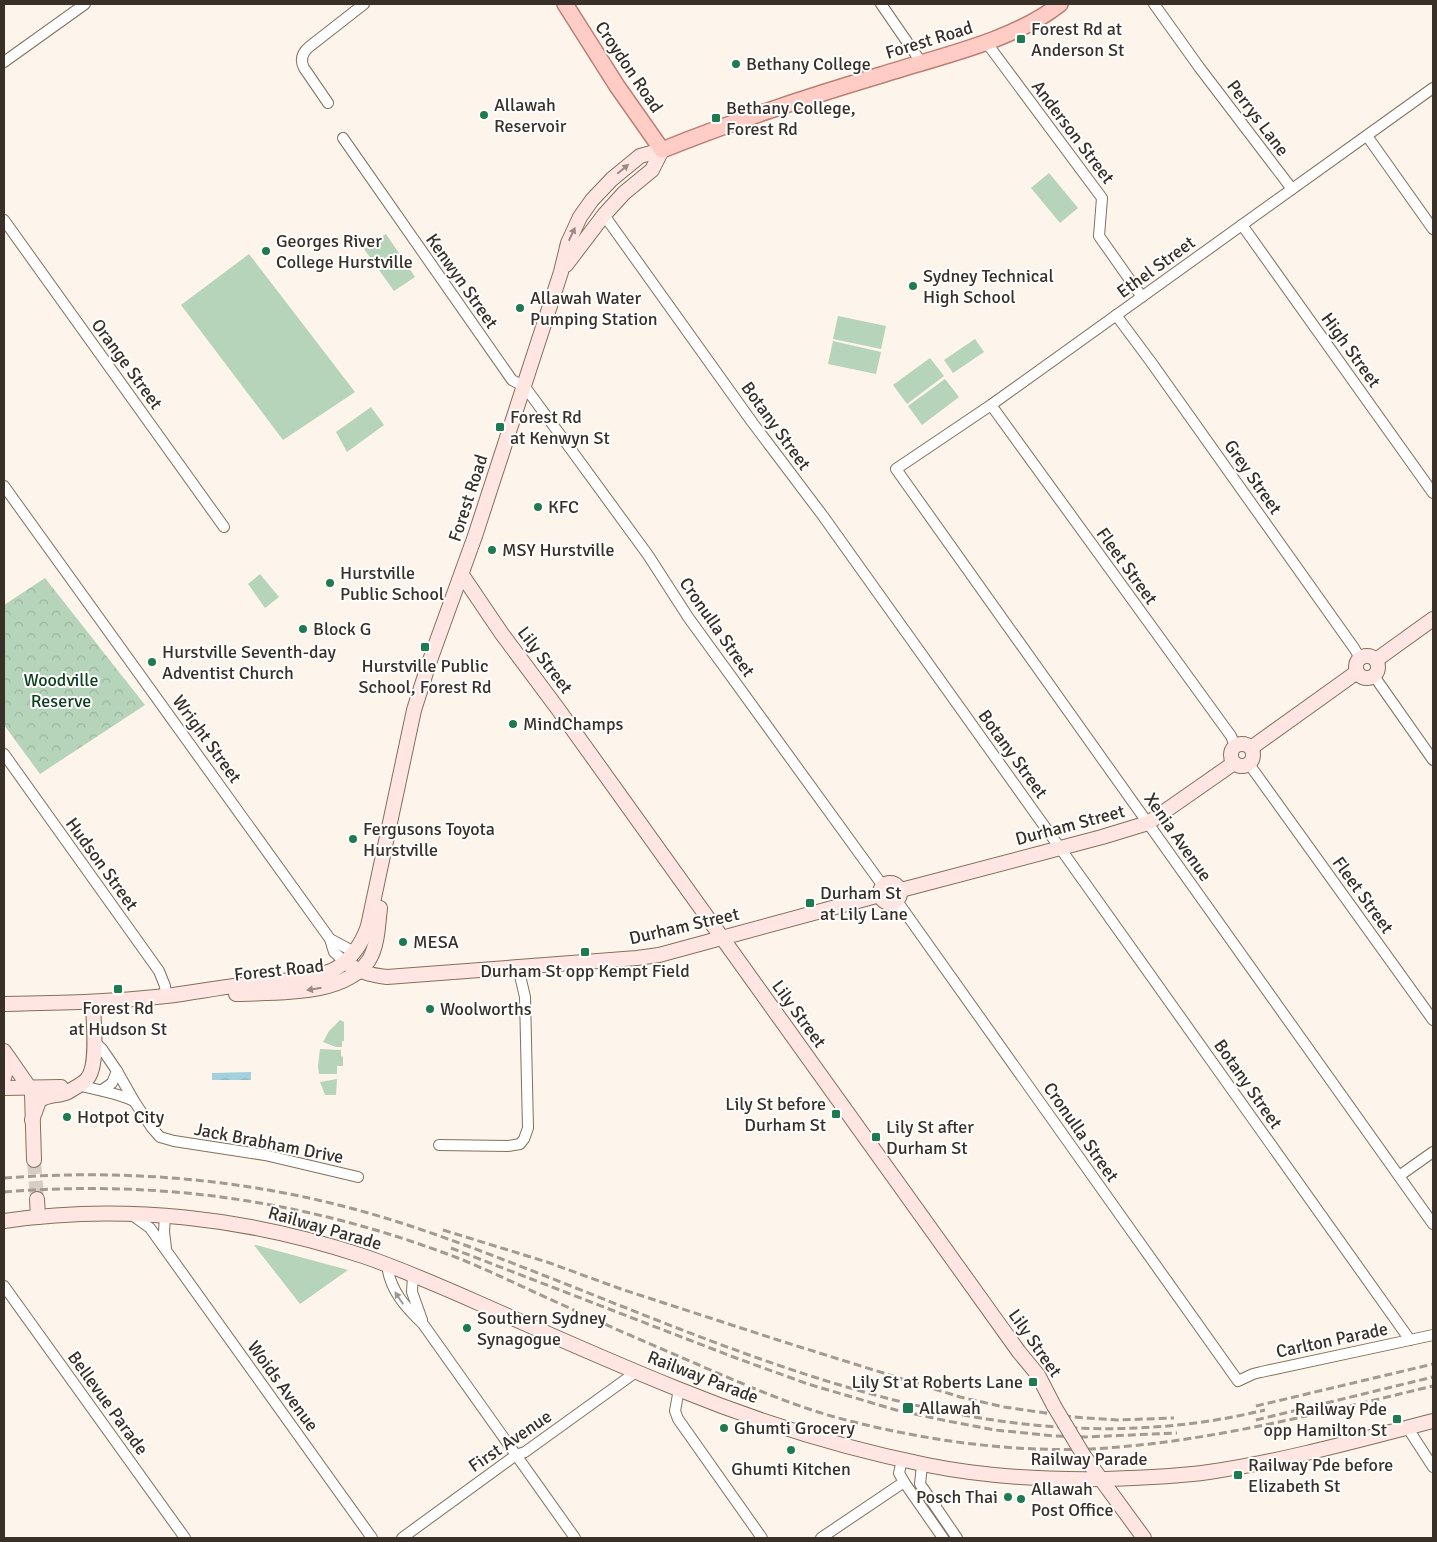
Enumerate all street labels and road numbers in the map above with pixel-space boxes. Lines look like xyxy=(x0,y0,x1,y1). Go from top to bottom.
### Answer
street label: Forest Road xyxy=(883,16,975,64)
street label: Croydon Road xyxy=(590,17,668,117)
street label: Perrys Lane xyxy=(1222,75,1294,161)
street label: Anderson Street xyxy=(1027,76,1119,188)
street label: Kenwyn Street xyxy=(421,229,503,333)
street label: Ethel Street xyxy=(1113,231,1199,303)
street label: High Street xyxy=(1316,308,1386,392)
street label: Orange Street xyxy=(87,314,167,414)
street label: Botany Street xyxy=(736,377,816,475)
street label: Grey Street xyxy=(1219,435,1287,519)
street label: Forest Road xyxy=(444,452,492,544)
street label: Fleet Street xyxy=(1092,523,1162,609)
street label: Cronulla Street xyxy=(675,573,759,681)
street label: Lily Street xyxy=(513,622,577,698)
street label: Wright Street xyxy=(168,691,246,787)
street label: Botany Street xyxy=(973,705,1053,803)
street label: Xenia Avenue xyxy=(1139,788,1217,886)
street label: Durham Street xyxy=(1013,800,1127,850)
street label: Hudson Street xyxy=(61,813,143,915)
street label: Fleet Street xyxy=(1328,852,1398,938)
street label: Durham Street xyxy=(627,903,741,949)
street label: Forest Road xyxy=(233,954,325,986)
street label: Lily Street xyxy=(767,976,831,1052)
street label: Botany Street xyxy=(1209,1035,1287,1133)
street label: Cronulla Street xyxy=(1039,1078,1123,1186)
street label: Jack Brabham Drive xyxy=(193,1118,345,1168)
street label: Railway Parade xyxy=(266,1201,384,1255)
street label: Lily Street xyxy=(1004,1305,1066,1381)
street label: Carlton Parade xyxy=(1274,1317,1390,1363)
street label: Woids Avenue xyxy=(243,1336,323,1436)
street label: Railway Parade xyxy=(644,1346,762,1408)
street label: Bellevue Parade xyxy=(63,1347,153,1459)
street label: First Avenue xyxy=(464,1405,556,1477)
street label: Railway Parade xyxy=(1030,1448,1148,1470)

